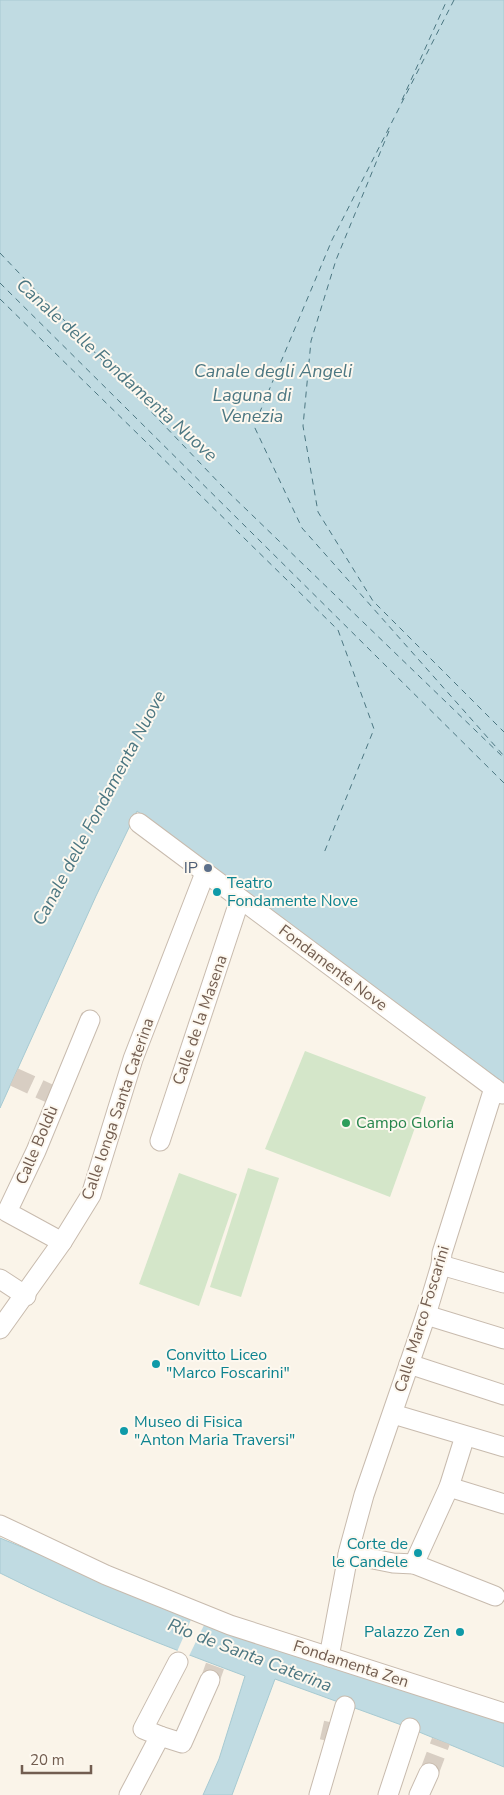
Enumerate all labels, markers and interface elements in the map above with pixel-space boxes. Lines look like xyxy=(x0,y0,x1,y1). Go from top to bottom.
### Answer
water label: Canale delle Fondamenta Nuove xyxy=(11,273,223,467)
water label: Canale degli Angeli xyxy=(194,359,353,383)
water label: Laguna di Venezia xyxy=(212,383,292,428)
water label: Canale delle Fondamenta Nuove xyxy=(27,686,171,930)
place label: IP xyxy=(184,857,198,879)
marker: IP xyxy=(202,862,214,874)
place label: Teatro Fondamente Nove xyxy=(227,872,358,912)
marker: Teatro Fondamente Nove xyxy=(211,886,223,898)
street label: Fondamente Nove xyxy=(274,920,392,1016)
street label: Calle de la Masena xyxy=(167,952,233,1088)
street label: Calle longa Santa Caterina xyxy=(76,1015,160,1203)
street label: Calle Boldù xyxy=(11,1102,63,1188)
place label: Campo Gloria xyxy=(356,1112,454,1134)
marker: Campo Gloria xyxy=(340,1117,352,1129)
street label: Calle Marco Foscarini xyxy=(389,1243,455,1395)
place label: Convitto Liceo "Marco Foscarini" xyxy=(166,1344,290,1384)
marker: Convitto Liceo "Marco Foscarini" xyxy=(150,1358,162,1370)
place label: Museo di Fisica "Anton Maria Traversi" xyxy=(134,1411,295,1451)
marker: Museo di Fisica "Anton Maria Traversi" xyxy=(118,1425,130,1437)
place label: Corte de le Candele xyxy=(332,1533,408,1573)
marker: Corte de le Candele xyxy=(412,1547,424,1559)
water label: Rio de Santa Caterina xyxy=(164,1613,336,1697)
place label: Palazzo Zen xyxy=(364,1621,450,1643)
marker: Palazzo Zen xyxy=(454,1626,466,1638)
street label: Fondamenta Zen xyxy=(290,1635,412,1693)
scale bar xyxy=(22,1742,91,1774)
text: 20 m xyxy=(30,1750,65,1770)

